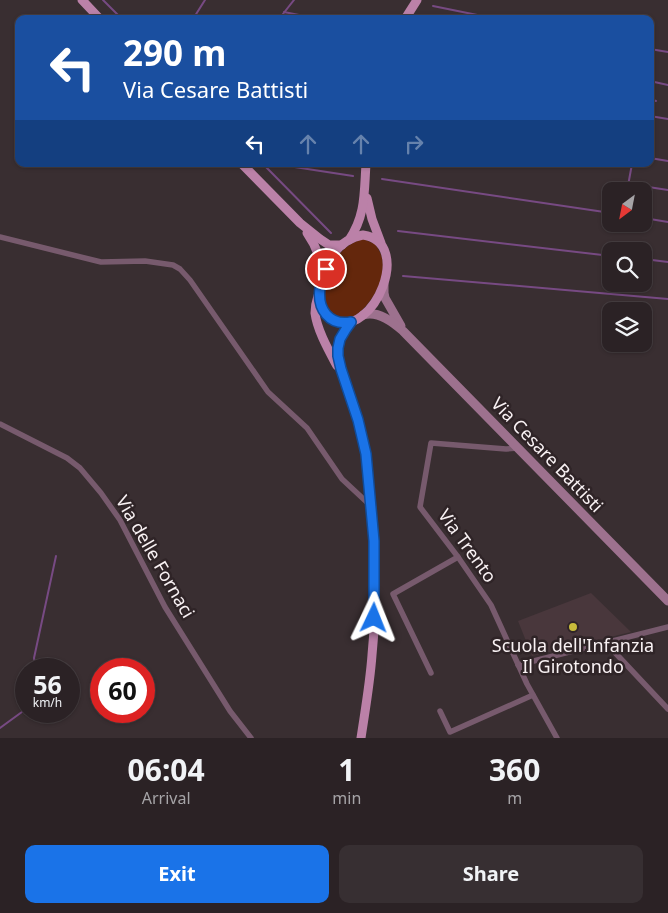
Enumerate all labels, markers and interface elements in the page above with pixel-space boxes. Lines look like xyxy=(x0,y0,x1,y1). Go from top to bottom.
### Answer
text: 290 m xyxy=(123,29,226,76)
icon: left xyxy=(40,35,105,100)
text: Via Cesare Battisti xyxy=(123,74,308,104)
icon: left xyxy=(241,130,269,158)
icon: ahead xyxy=(294,130,322,158)
icon: ahead xyxy=(347,130,375,158)
icon: right xyxy=(400,130,428,158)
north arrow xyxy=(602,182,652,232)
map controls xyxy=(602,182,652,352)
button: search xyxy=(602,242,652,292)
pin xyxy=(305,248,347,290)
icon: arrive xyxy=(312,255,340,283)
button: layers xyxy=(602,302,652,352)
street label: Via Cesare Battisti xyxy=(486,391,609,517)
street label: Via delle Fornaci xyxy=(111,491,201,622)
street label: Via Trento xyxy=(433,504,503,587)
position arrow xyxy=(347,591,399,643)
marker: Scuola dell'Infanzia Il Girotondo xyxy=(567,621,579,633)
place label: Scuola dell'Infanzia Il Girotondo xyxy=(492,633,654,678)
speed limit sign: 60 xyxy=(90,658,155,723)
text: 56 xyxy=(33,667,62,701)
text: km/h xyxy=(33,694,62,711)
text: 06:04 xyxy=(128,749,205,790)
text: 1 xyxy=(338,749,355,790)
text: 360 xyxy=(489,749,540,790)
text: Arrival xyxy=(142,787,191,809)
text: min xyxy=(332,787,361,809)
text: m xyxy=(507,787,522,809)
button: Exit xyxy=(25,845,329,903)
button: Share xyxy=(339,845,643,903)

